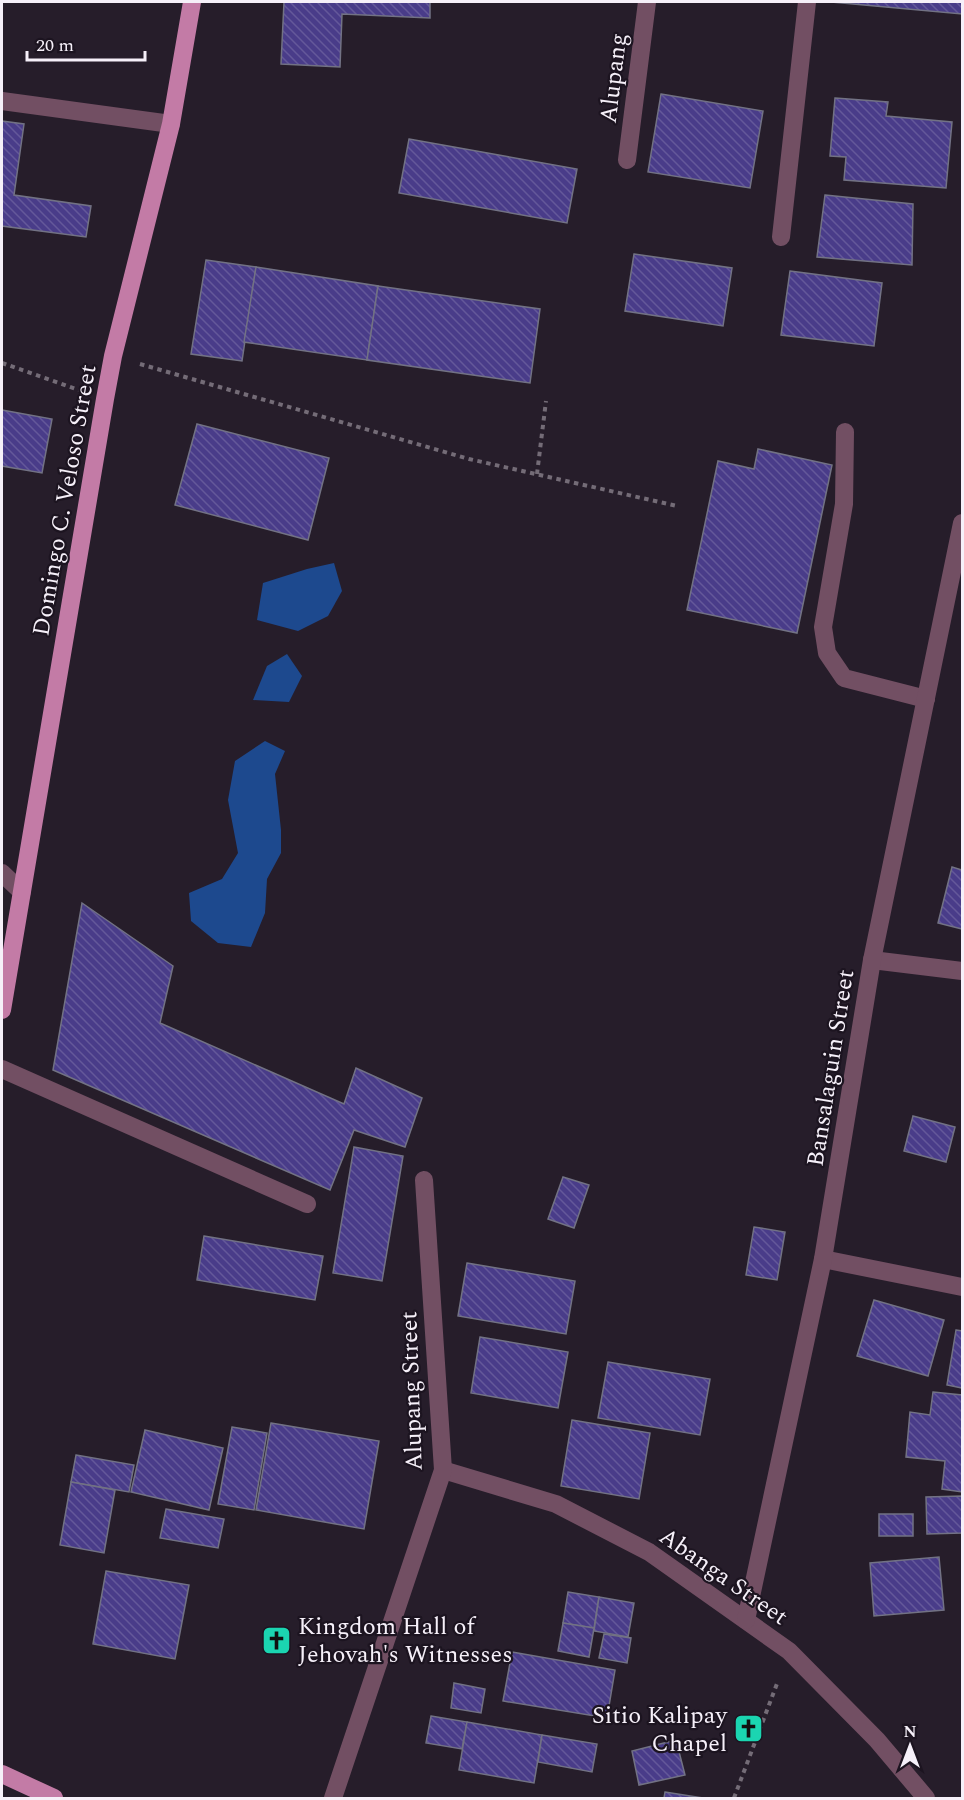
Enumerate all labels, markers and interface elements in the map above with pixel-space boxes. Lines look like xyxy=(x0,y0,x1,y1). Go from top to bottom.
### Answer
scale bar xyxy=(27,24,146,62)
street label: Alupang xyxy=(591,31,637,125)
text: 20 m xyxy=(36,32,74,59)
street label: Domingo C. Veloso Street xyxy=(23,362,107,639)
street label: Bansalaguin Street xyxy=(798,967,864,1169)
street label: Alupang Street xyxy=(391,1311,433,1471)
street label: Abanga Street xyxy=(652,1519,795,1635)
place label: Kingdom Hall of Jehovah's Witnesses xyxy=(298,1609,513,1673)
church icon: Kingdom Hall of Jehovah's Witnesses xyxy=(261,1624,293,1656)
place label: Sitio Kalipay Chapel xyxy=(592,1698,728,1762)
church icon: Sitio Kalipay Chapel xyxy=(732,1713,764,1745)
north arrow xyxy=(880,1716,940,1776)
text: N xyxy=(903,1720,917,1744)

